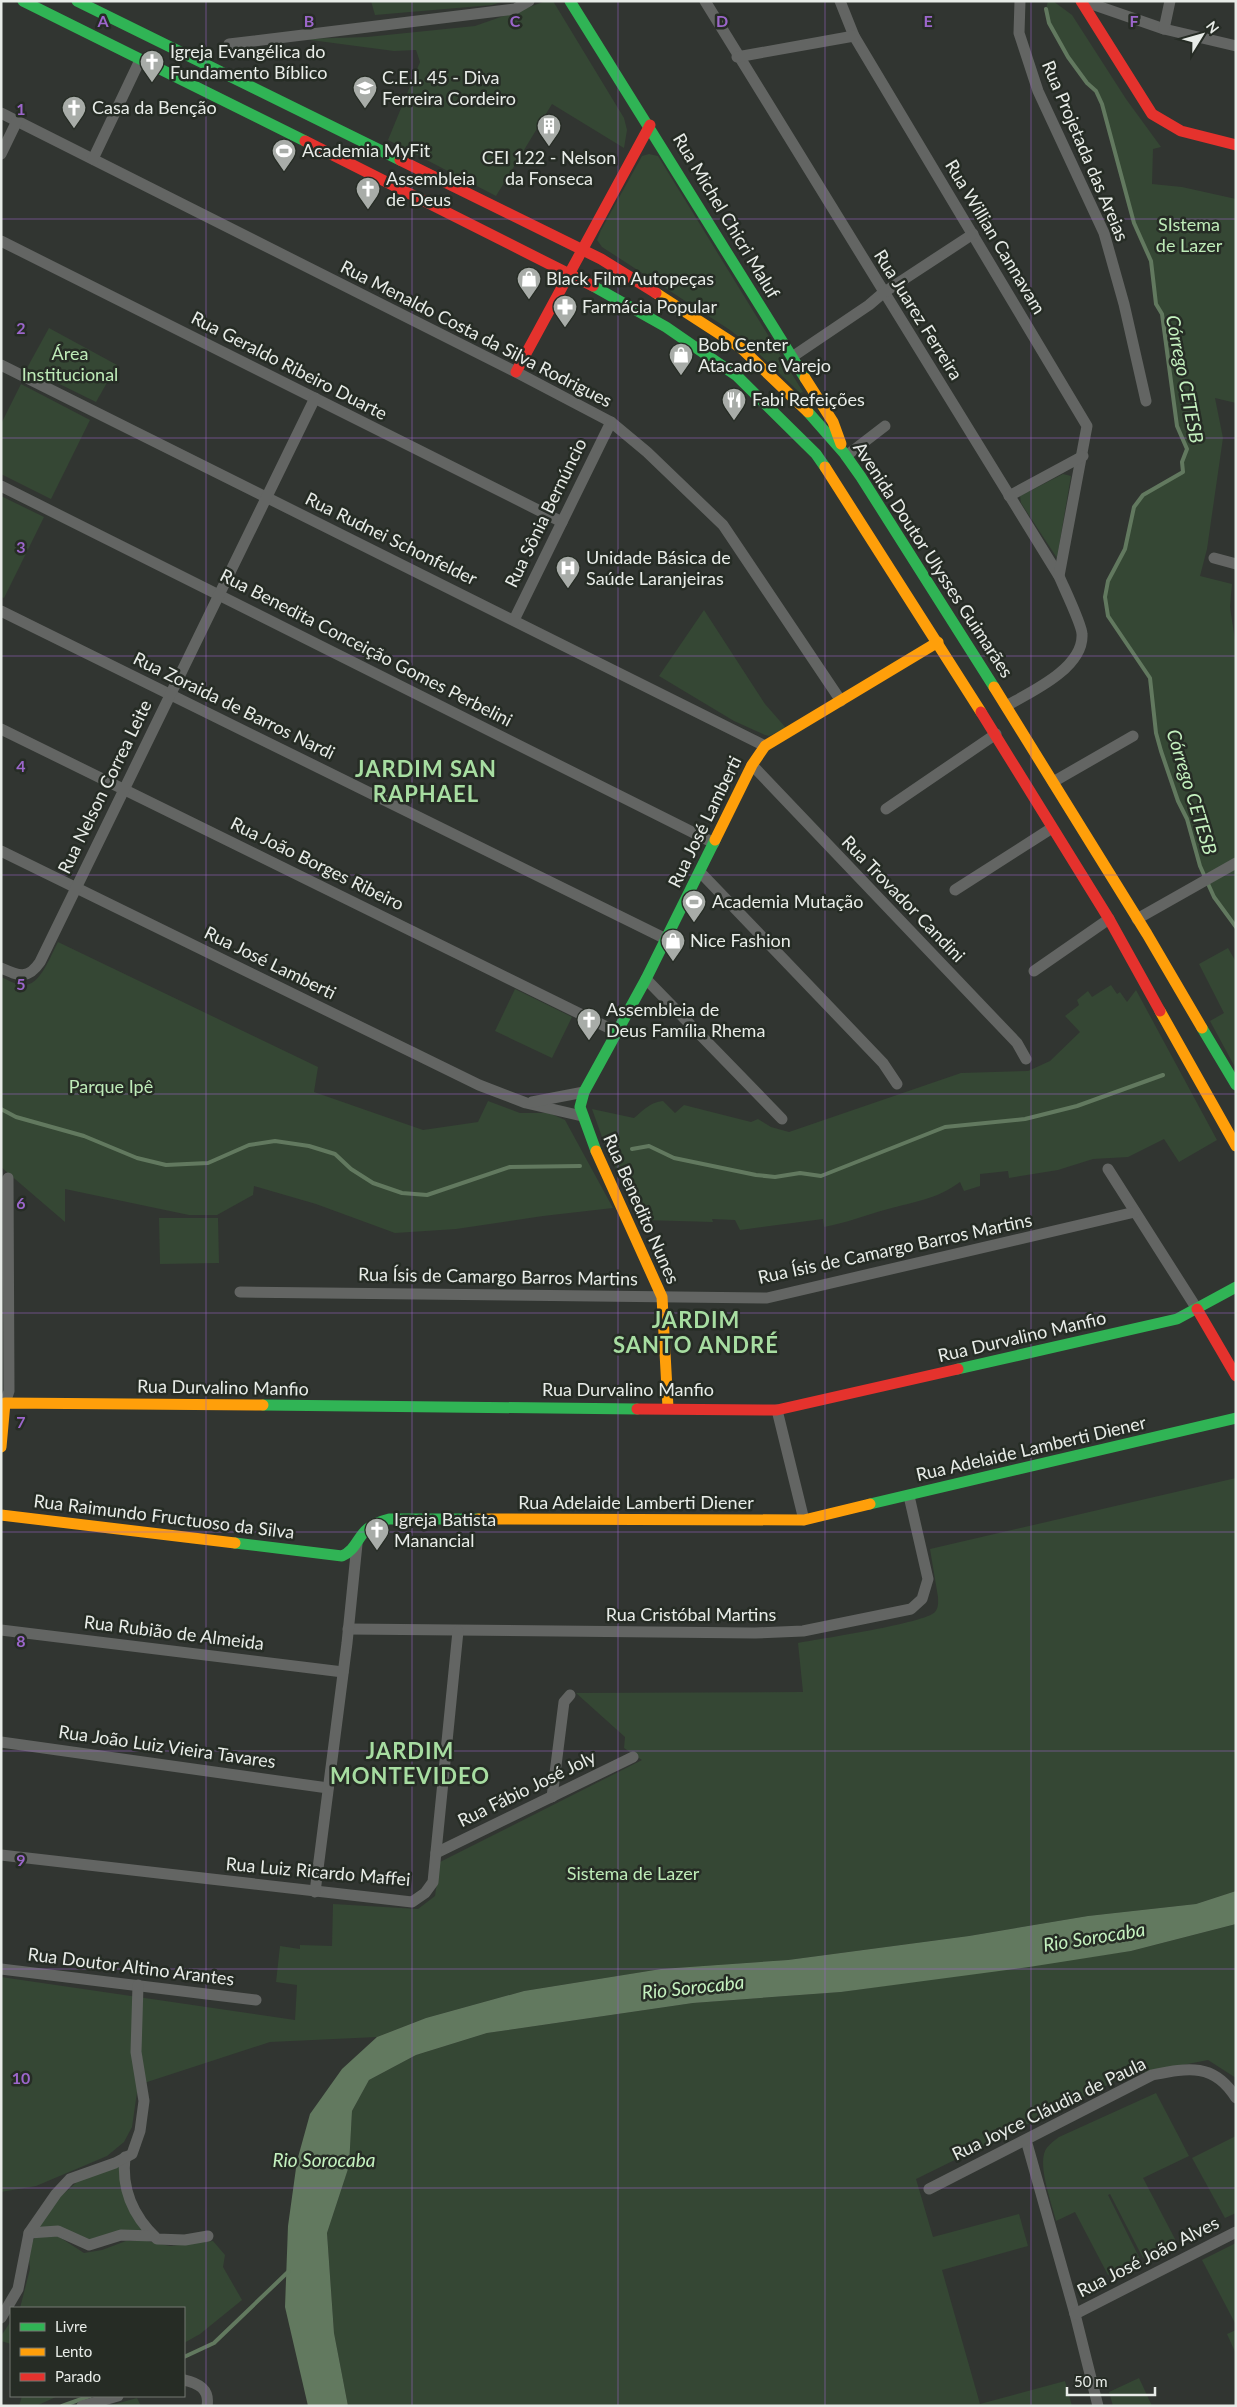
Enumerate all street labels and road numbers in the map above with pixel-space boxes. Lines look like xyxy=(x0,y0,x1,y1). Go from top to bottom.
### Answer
street label: Rua Projetada das Areias xyxy=(1038,57,1134,244)
street label: Rua Michel Chicri Maluf xyxy=(669,129,785,303)
street label: Rua Willian Cannavam xyxy=(941,155,1051,318)
street label: Rua Juarez Ferreira xyxy=(870,245,968,384)
street label: Rua Menaldo Costa da Silva Rodrigues xyxy=(337,255,616,411)
street label: Rua Geraldo Ribeiro Duarte xyxy=(188,306,391,424)
street label: Rua Sônia Bernúncio xyxy=(499,434,591,591)
street label: Avenida Doutor Ulysses Guimarães xyxy=(849,437,1019,682)
street label: Rua Rudnei Schonfelder xyxy=(302,487,481,589)
street label: Rua Benedita Conceição Gomes Perbelini xyxy=(217,564,516,731)
street label: Rua Zoraida de Barros Nardi xyxy=(130,647,339,764)
street label: Rua Nelson Correa Leite xyxy=(52,696,156,877)
street label: Rua José Lamberti xyxy=(663,752,745,891)
street label: Rua João Borges Ribeiro xyxy=(227,812,408,915)
street label: Rua Trovador Candini xyxy=(838,830,970,966)
street label: Rua José Lamberti xyxy=(201,921,340,1003)
street label: Rua Benedito Nunes xyxy=(599,1130,685,1287)
street label: Rua Ísis de Camargo Barros Martins xyxy=(756,1208,1034,1288)
street label: Rua Ísis de Camargo Barros Martins xyxy=(358,1263,638,1289)
street label: Rua Durvalino Manfio xyxy=(936,1306,1108,1366)
street label: Rua Durvalino Manfio xyxy=(137,1375,309,1399)
street label: Rua Durvalino Manfio xyxy=(542,1378,714,1400)
street label: Rua Adelaide Lamberti Diener xyxy=(914,1411,1148,1485)
street label: Rua Raimundo Fructuoso da Silva xyxy=(33,1489,296,1543)
street label: Rua Adelaide Lamberti Diener xyxy=(518,1491,754,1513)
street label: Rua Cristóbal Martins xyxy=(606,1603,776,1625)
street label: Rua Rubião de Almeida xyxy=(83,1610,265,1654)
street label: Rua João Luiz Vieira Tavares xyxy=(57,1720,277,1772)
street label: Rua Fábio José Joly xyxy=(454,1745,600,1831)
street label: Rua Luiz Ricardo Maffei xyxy=(225,1852,411,1890)
street label: Rua Doutor Altino Arantes xyxy=(27,1942,236,1990)
street label: Rua Joyce Cláudia de Paula xyxy=(948,2052,1149,2165)
street label: Rua José João Alves xyxy=(1073,2211,1222,2301)

